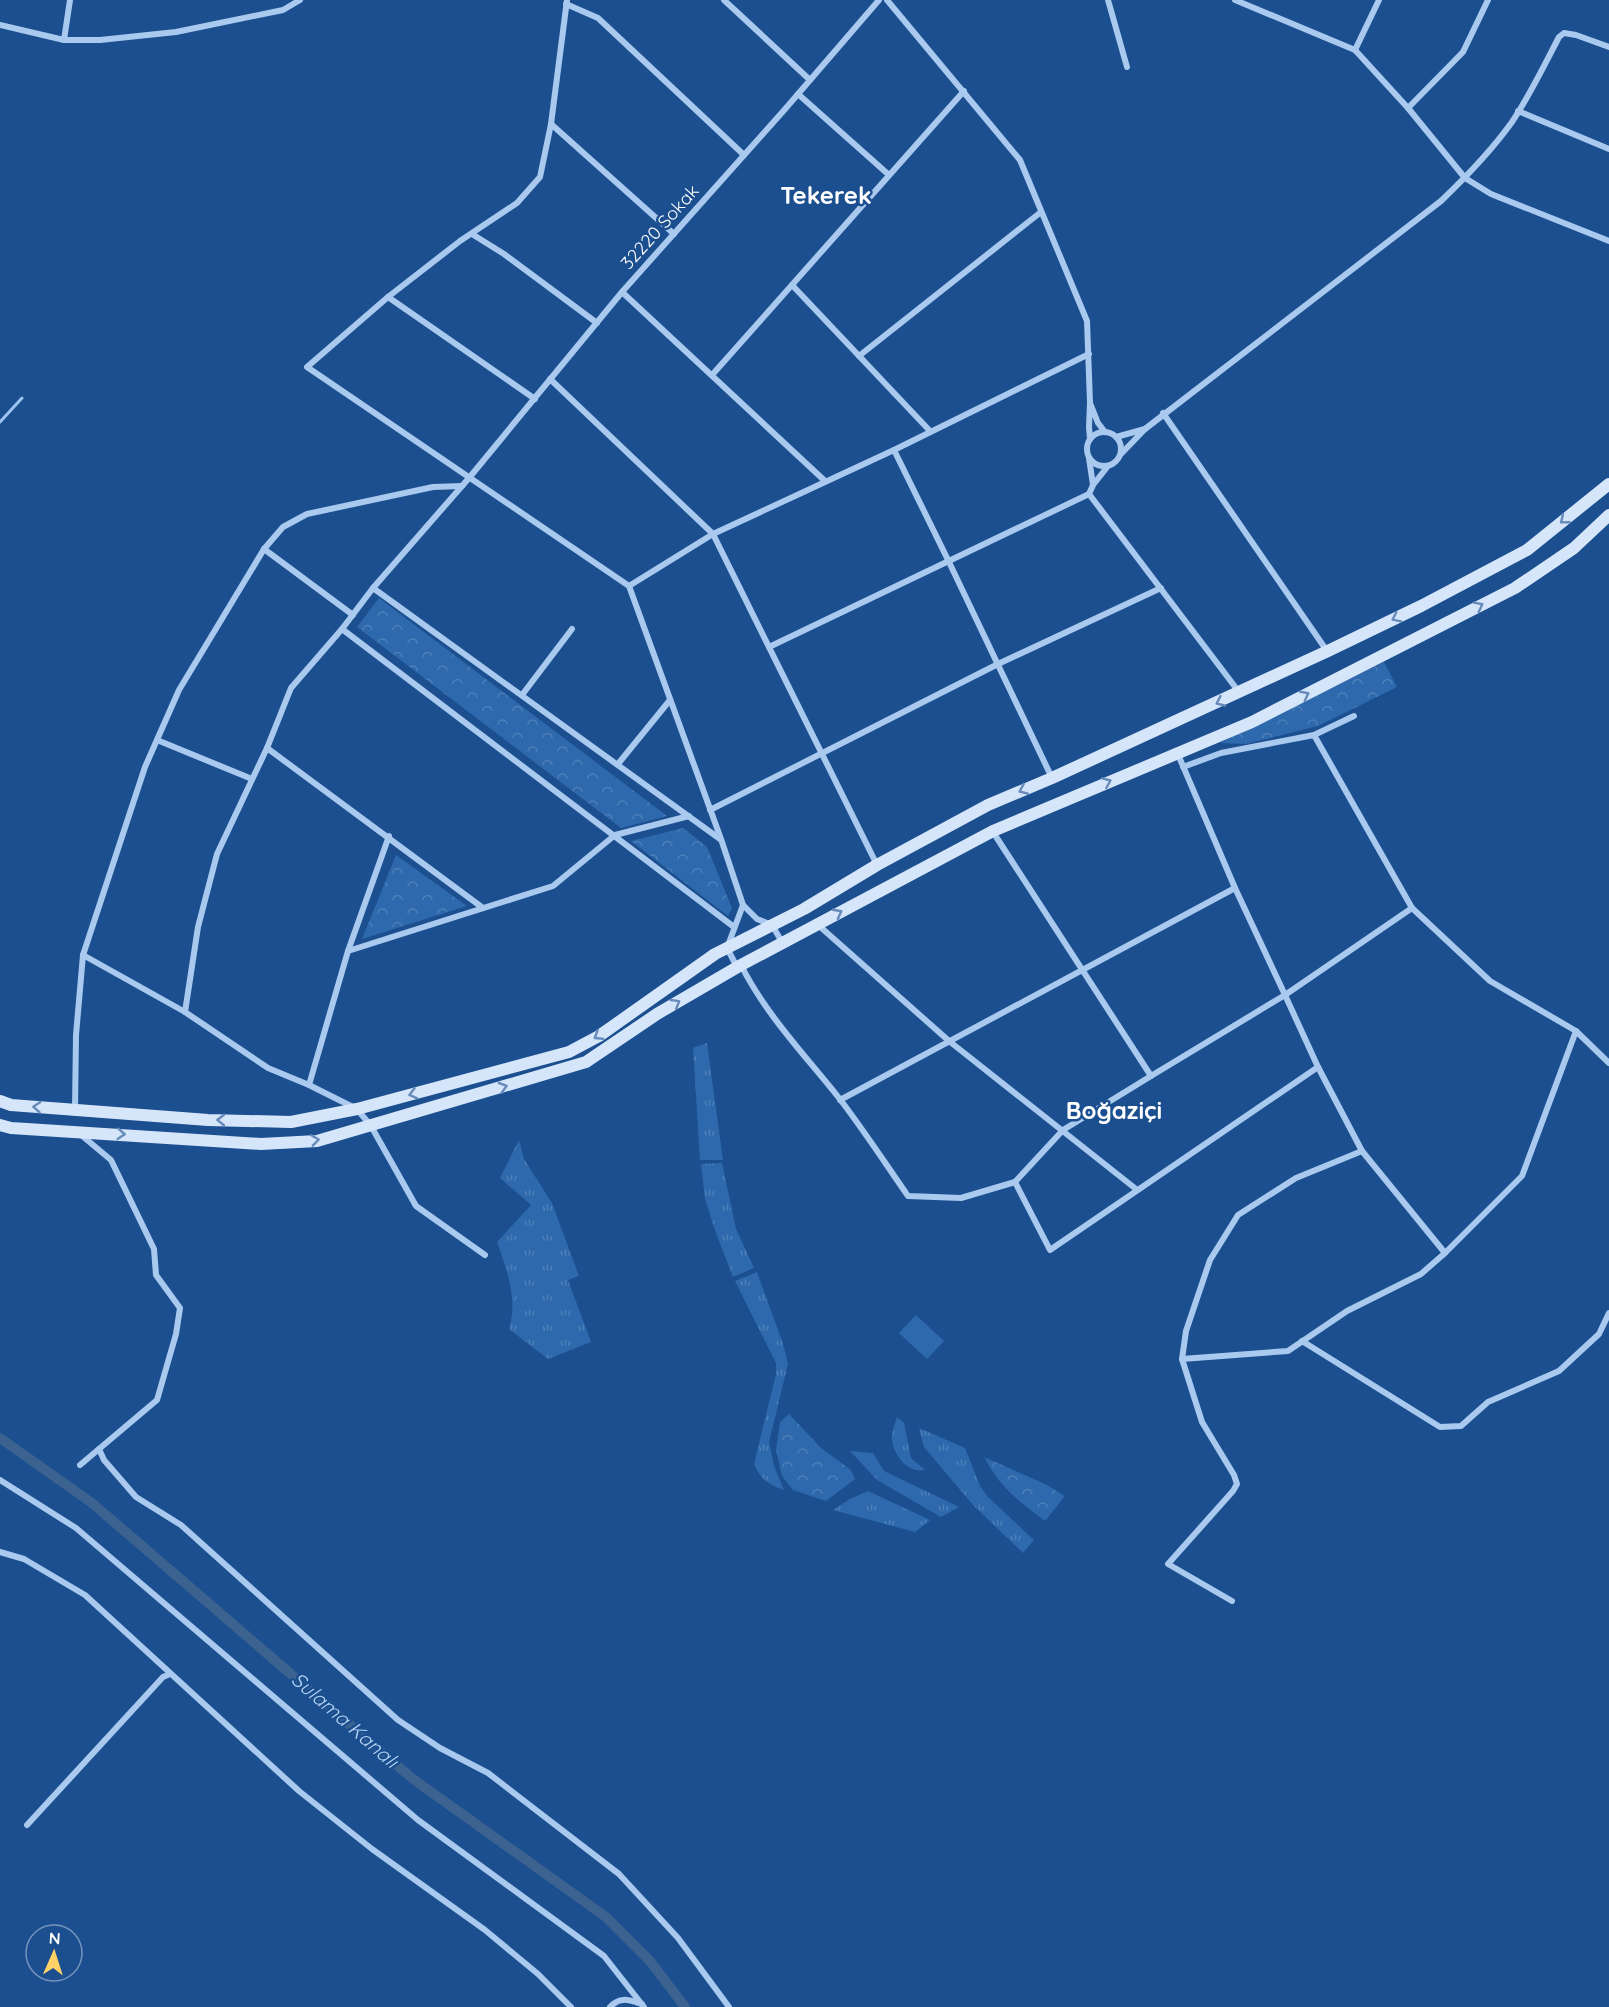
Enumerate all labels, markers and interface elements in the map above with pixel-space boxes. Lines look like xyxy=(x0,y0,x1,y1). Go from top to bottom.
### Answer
street label: 32220 Sokak xyxy=(616,180,704,274)
district label: Tekerek xyxy=(780,180,872,210)
one-way arrow xyxy=(1559,513,1570,524)
one-way arrow xyxy=(1472,602,1483,614)
one-way arrow xyxy=(1391,611,1402,623)
one-way arrow xyxy=(1298,691,1309,702)
one-way arrow xyxy=(1215,694,1226,706)
one-way arrow xyxy=(1101,777,1112,789)
one-way arrow xyxy=(1018,783,1029,795)
one-way arrow xyxy=(831,909,842,920)
one-way arrow xyxy=(670,998,680,1010)
one-way arrow xyxy=(594,1028,604,1040)
one-way arrow xyxy=(497,1082,508,1094)
one-way arrow xyxy=(408,1087,419,1099)
district label: Boğaziçi xyxy=(1066,1095,1162,1125)
one-way arrow xyxy=(33,1100,42,1113)
one-way arrow xyxy=(217,1114,226,1127)
one-way arrow xyxy=(116,1127,125,1140)
one-way arrow xyxy=(311,1135,320,1147)
water label: Sulama Kanalı xyxy=(287,1666,405,1774)
north arrow xyxy=(24,1923,84,1983)
text: N xyxy=(48,1928,61,1948)

